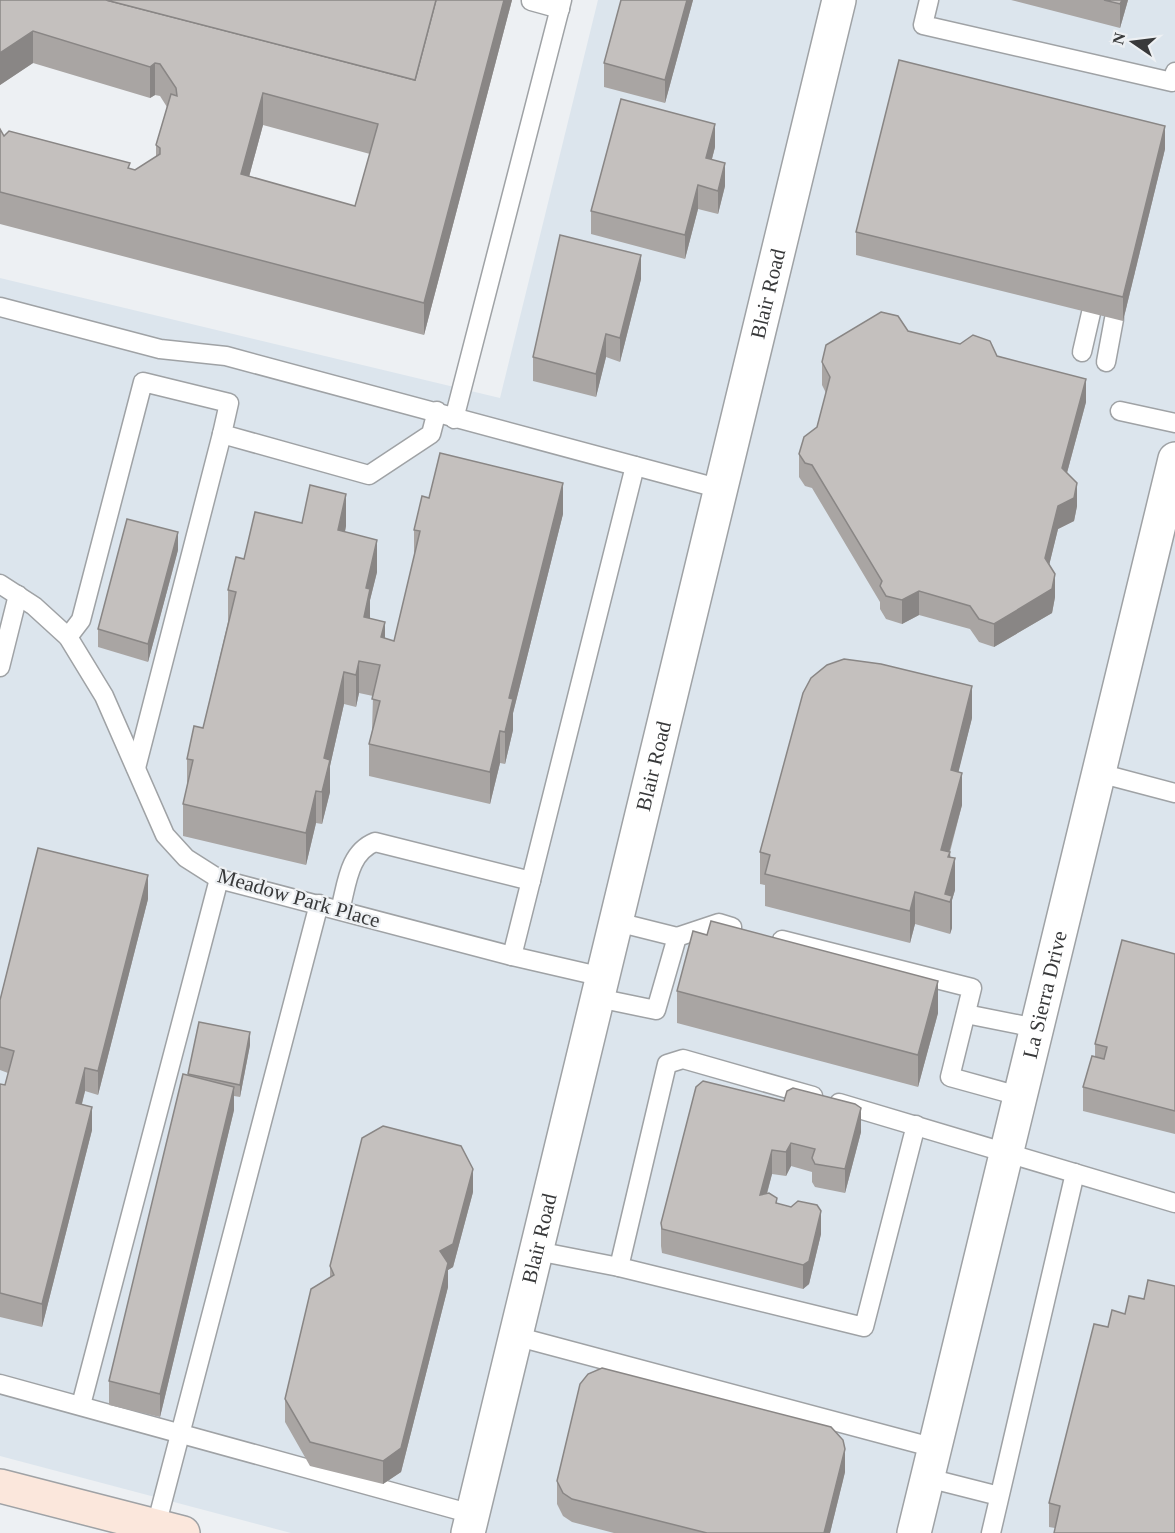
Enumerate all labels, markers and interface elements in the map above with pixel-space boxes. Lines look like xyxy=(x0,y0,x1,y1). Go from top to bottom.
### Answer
north arrow xyxy=(1103,12,1163,72)
text: N xyxy=(1109,30,1129,46)
street label: Blair Road xyxy=(745,246,790,341)
street label: Blair Road xyxy=(631,718,676,813)
street label: Meadow Park Place xyxy=(215,863,383,933)
street label: La Sierra Drive xyxy=(1018,928,1072,1061)
street label: Blair Road xyxy=(517,1191,562,1286)

